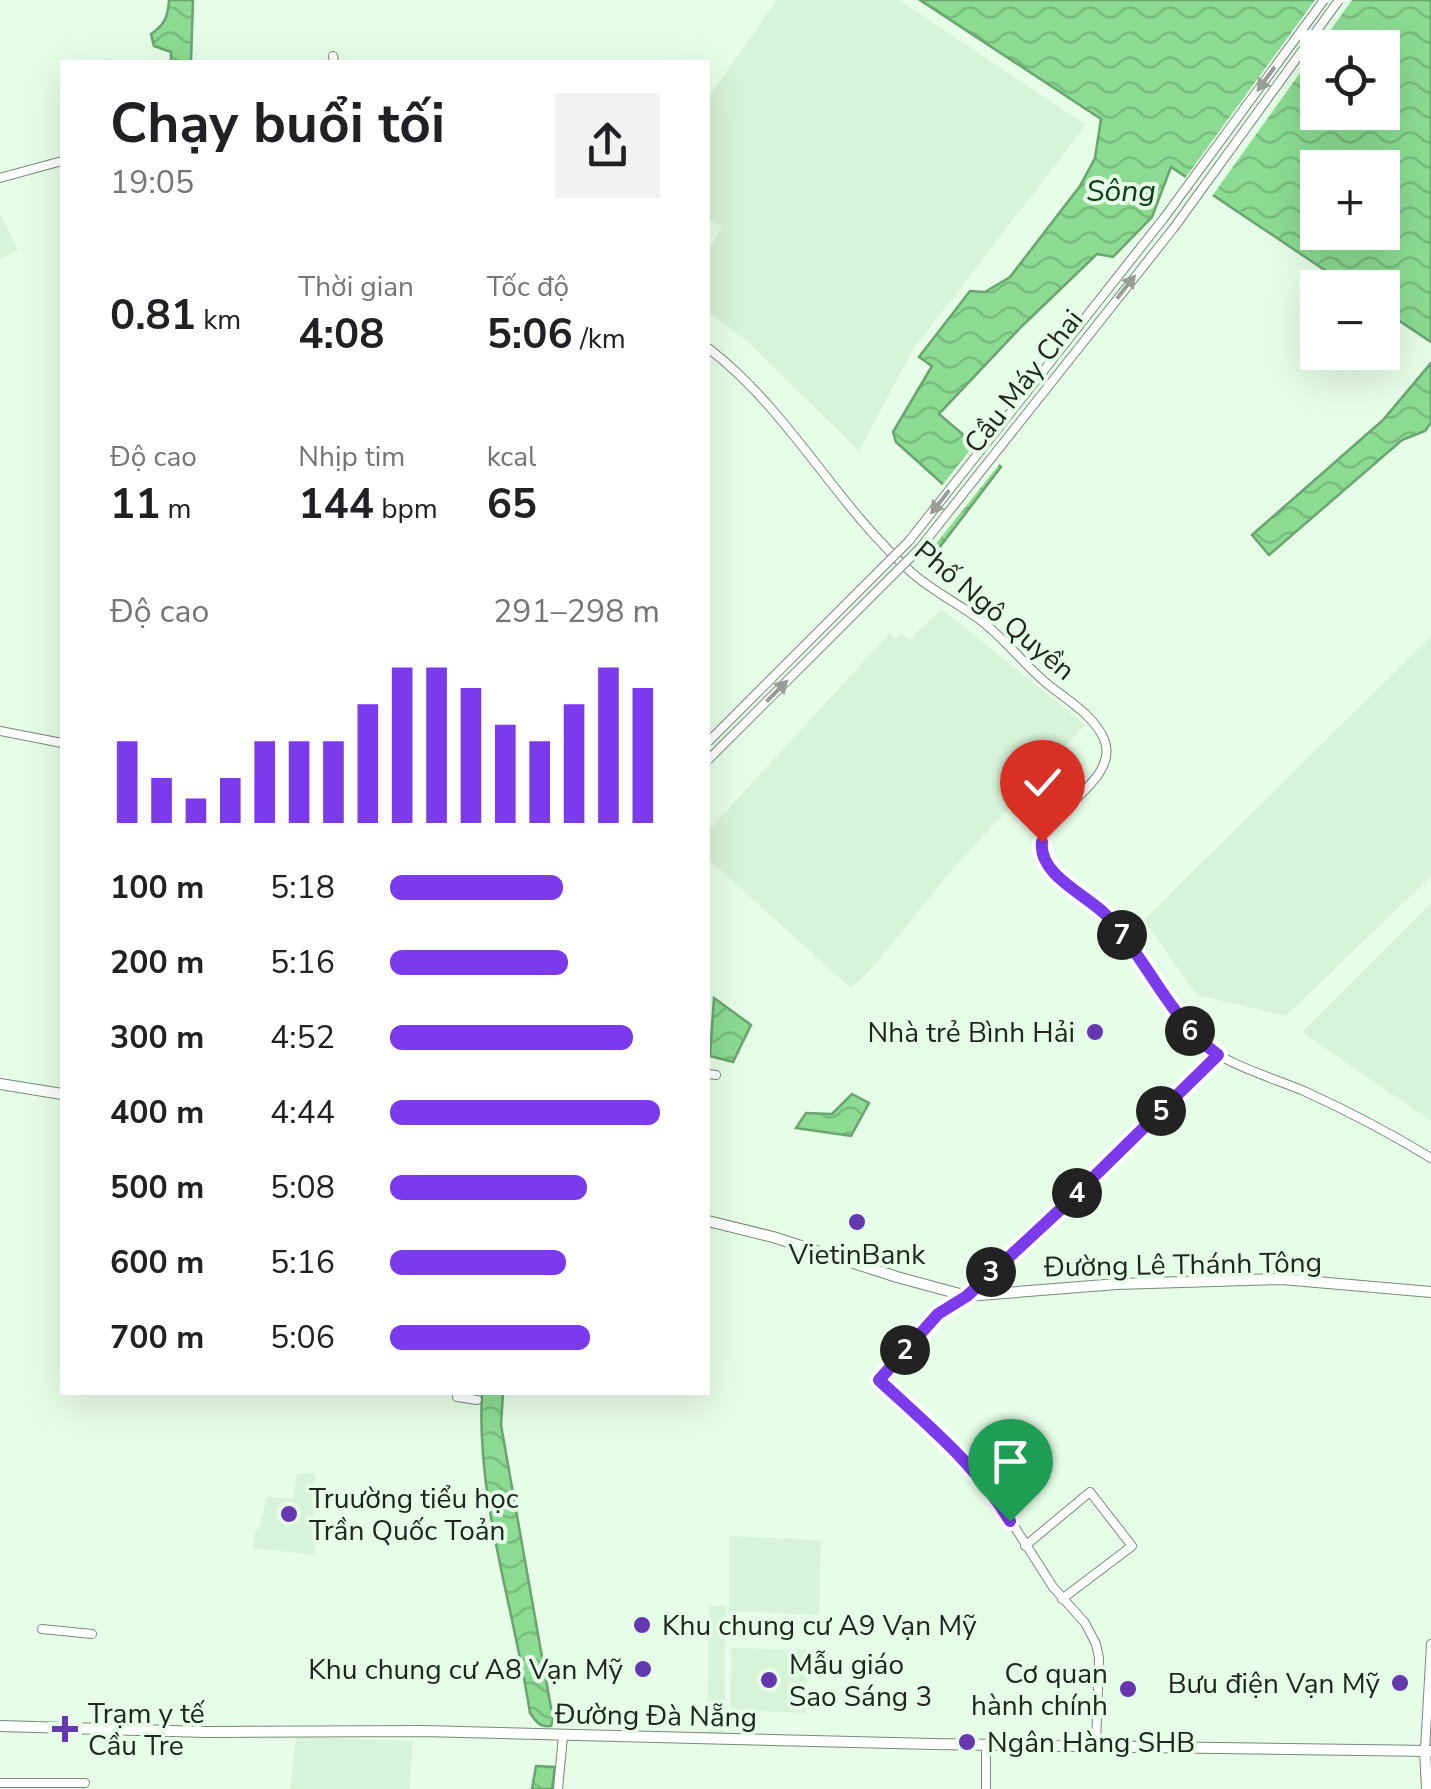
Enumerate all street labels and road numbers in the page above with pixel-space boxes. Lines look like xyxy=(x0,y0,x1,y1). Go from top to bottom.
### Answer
street label: Cầu Máy Chai xyxy=(956,302,1092,461)
street label: Phố Ngô Quyền xyxy=(906,532,1083,689)
street label: Đường Lê Thánh Tông xyxy=(1043,1244,1322,1286)
street label: Đường Đà Nẵng xyxy=(554,1695,757,1737)

